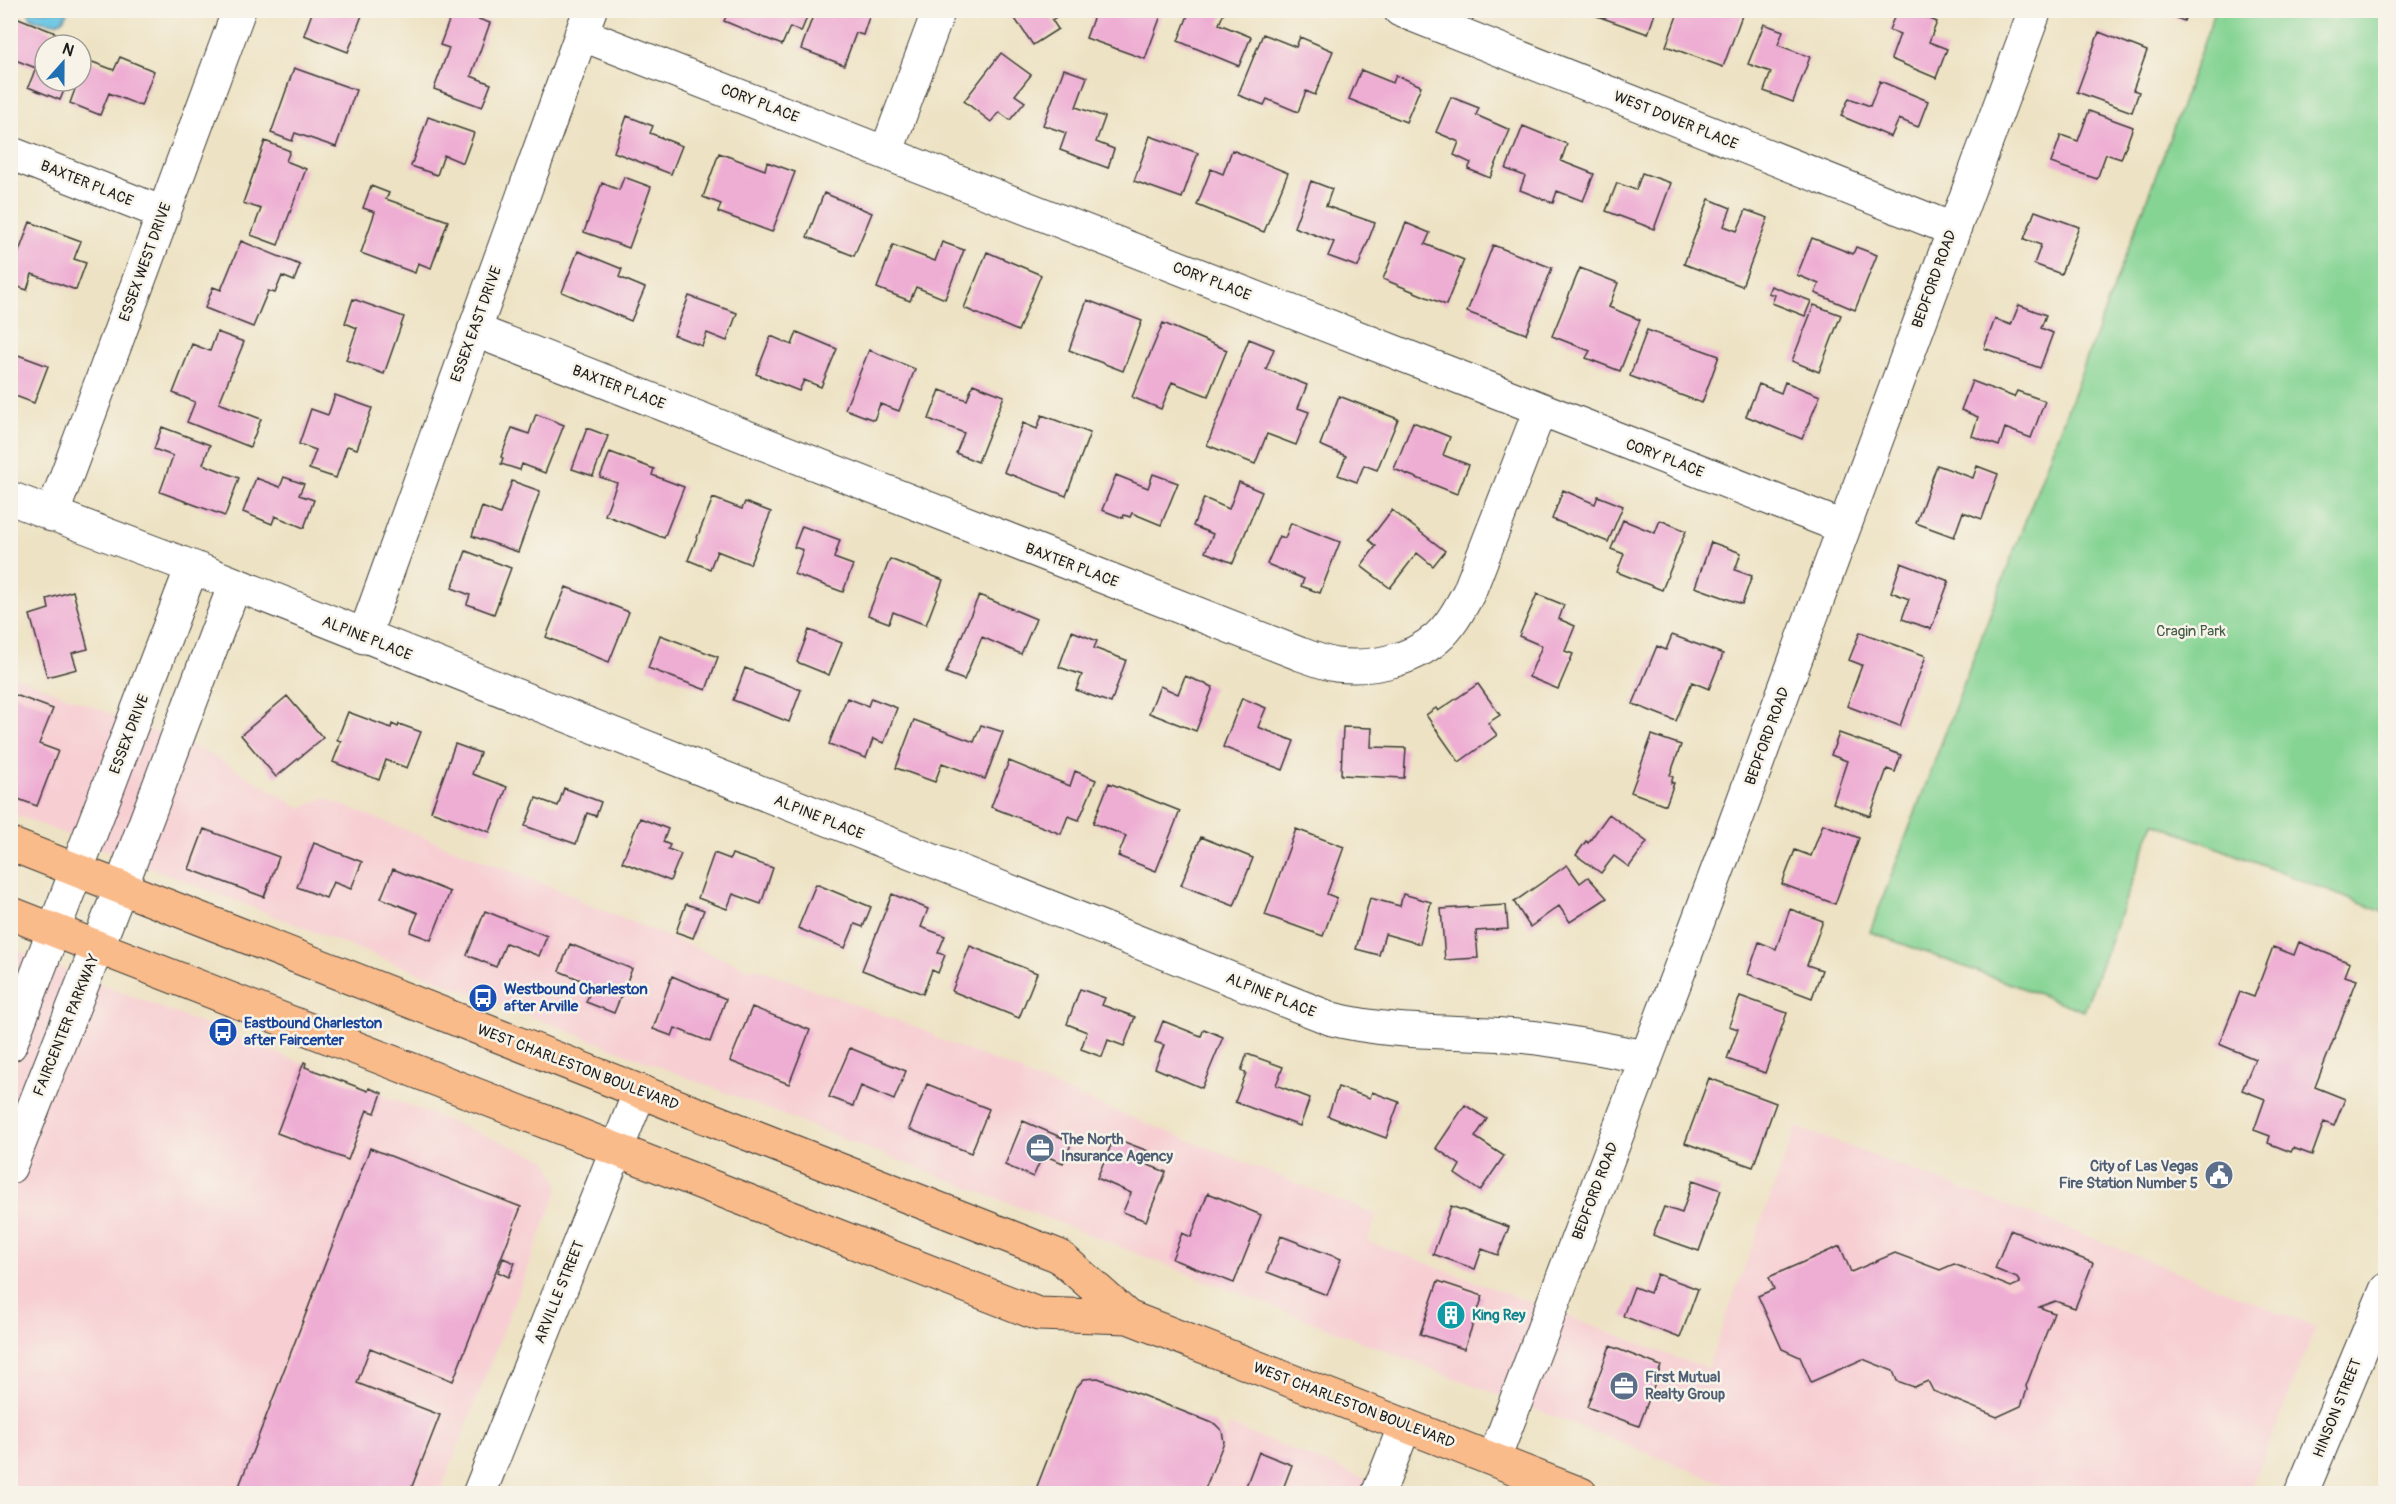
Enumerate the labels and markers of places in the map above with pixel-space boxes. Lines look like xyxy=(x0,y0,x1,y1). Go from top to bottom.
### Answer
place label: Westbound Charleston after Arville xyxy=(504,980,648,1016)
bus stop icon: Westbound Charleston after Arville xyxy=(467,982,499,1014)
place label: Eastbound Charleston after Faircenter xyxy=(244,1014,383,1050)
bus stop icon: Eastbound Charleston after Faircenter xyxy=(207,1016,239,1048)
place label: The North Insurance Agency xyxy=(1060,1130,1173,1166)
office icon: The North Insurance Agency xyxy=(1024,1132,1056,1164)
place label: City of Las Vegas Fire Station Number 5 xyxy=(2059,1157,2198,1193)
public building icon: City of Las Vegas Fire Station Number 5 xyxy=(2203,1159,2235,1191)
building icon: King Rey xyxy=(1435,1299,1467,1331)
place label: King Rey xyxy=(1472,1306,1526,1325)
place label: First Mutual Realty Group xyxy=(1645,1368,1725,1404)
office icon: First Mutual Realty Group xyxy=(1608,1370,1640,1402)

